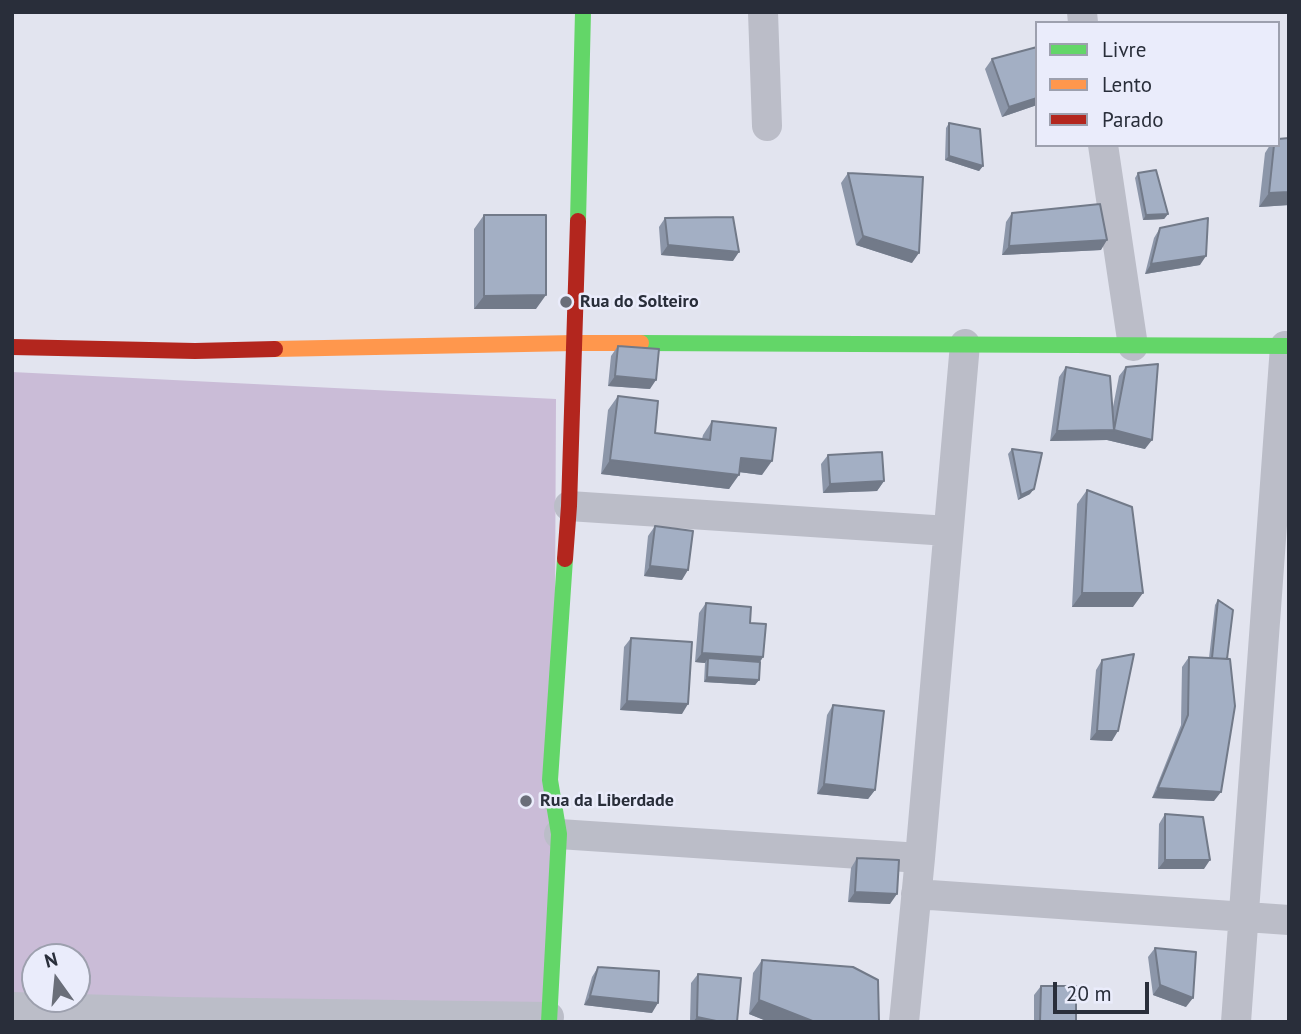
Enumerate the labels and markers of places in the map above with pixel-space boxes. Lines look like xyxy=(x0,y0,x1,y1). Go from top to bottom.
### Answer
place label: Rua do Solteiro xyxy=(580,291,699,313)
marker: Rua do Solteiro xyxy=(558,294,574,310)
place label: Rua da Liberdade xyxy=(540,790,674,812)
marker: Rua da Liberdade xyxy=(518,793,534,809)

